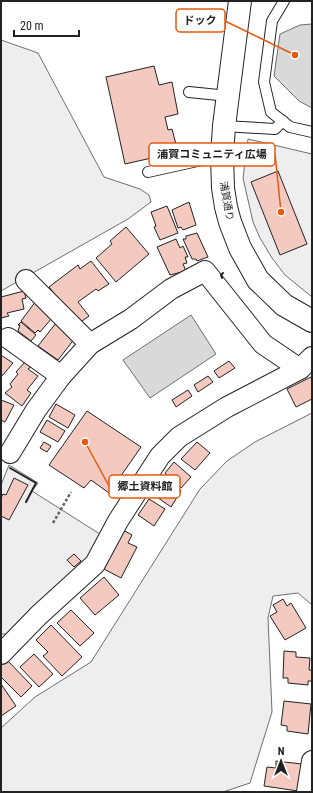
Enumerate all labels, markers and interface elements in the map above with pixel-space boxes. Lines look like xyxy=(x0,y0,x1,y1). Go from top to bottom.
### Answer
callout: ドック xyxy=(176,9,225,32)
scale bar xyxy=(14,12,79,38)
text: ドック xyxy=(184,14,217,27)
text: 20 m xyxy=(20,19,44,33)
callout: 浦賀コミュニティ広場 xyxy=(149,143,275,166)
text: 浦賀コミュニティ広場 xyxy=(157,148,267,161)
street label: 浦賀通り xyxy=(218,180,236,222)
callout: 郷土資料館 xyxy=(109,475,180,498)
text: 郷土資料館 xyxy=(118,480,173,493)
north arrow xyxy=(261,741,301,781)
text: N xyxy=(278,745,285,758)

